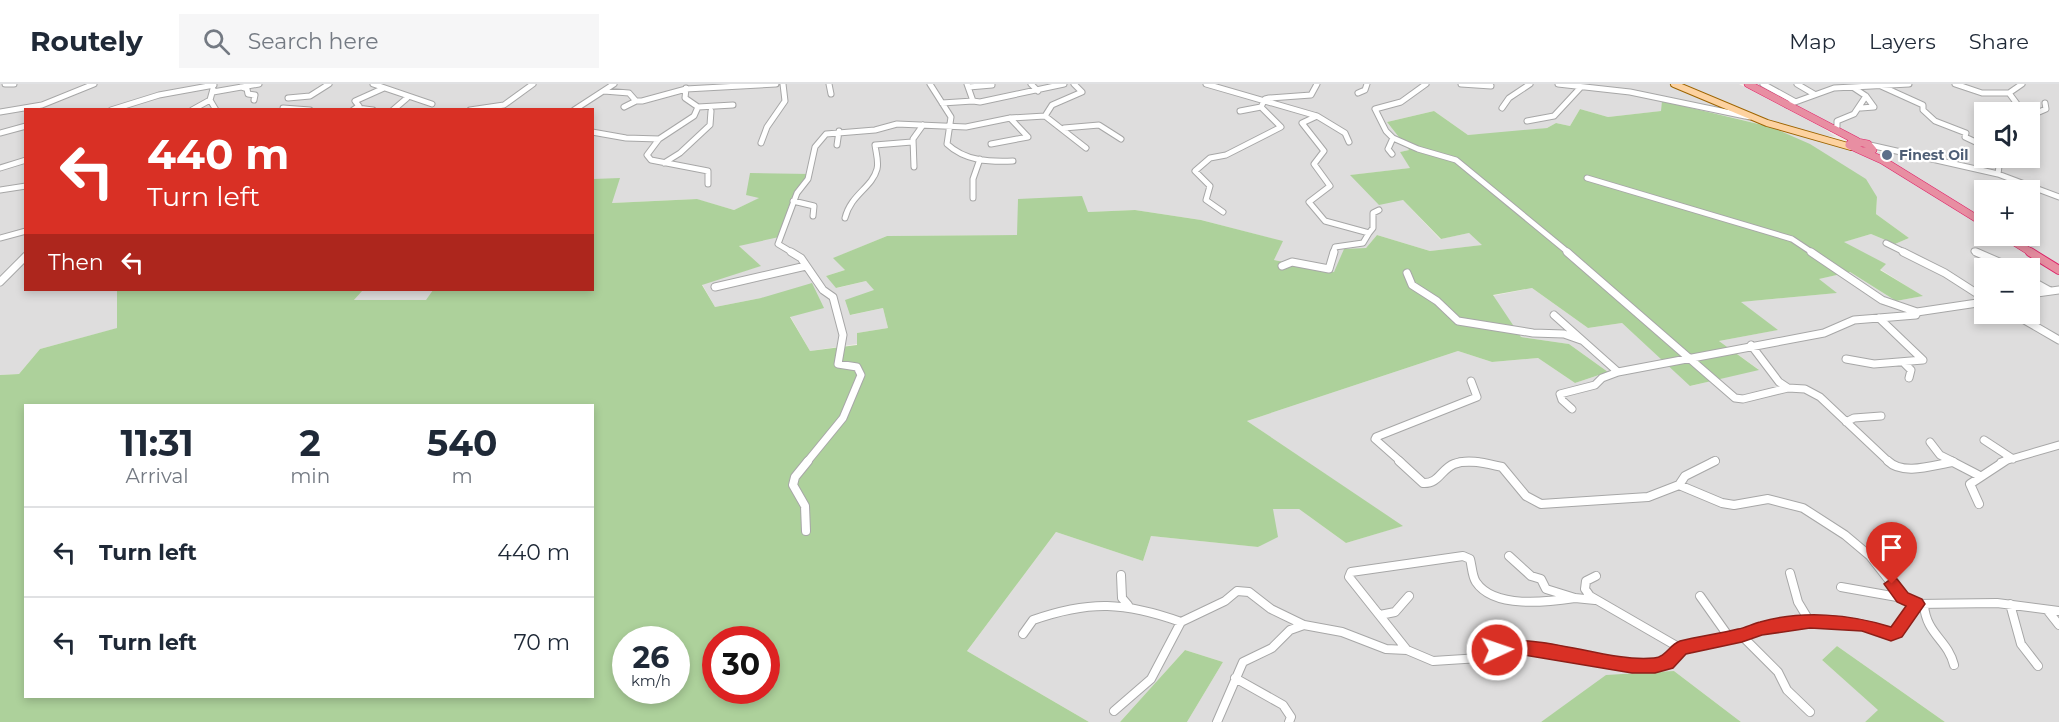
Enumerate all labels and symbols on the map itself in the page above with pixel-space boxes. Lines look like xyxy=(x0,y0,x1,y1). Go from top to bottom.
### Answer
place label: Finest Oil xyxy=(1899,146,1968,164)
marker: Finest Oil xyxy=(1880,148,1894,162)
pin xyxy=(1866,522,1917,584)
position arrow xyxy=(1465,618,1529,682)
speed limit sign: 30 xyxy=(702,626,780,704)

